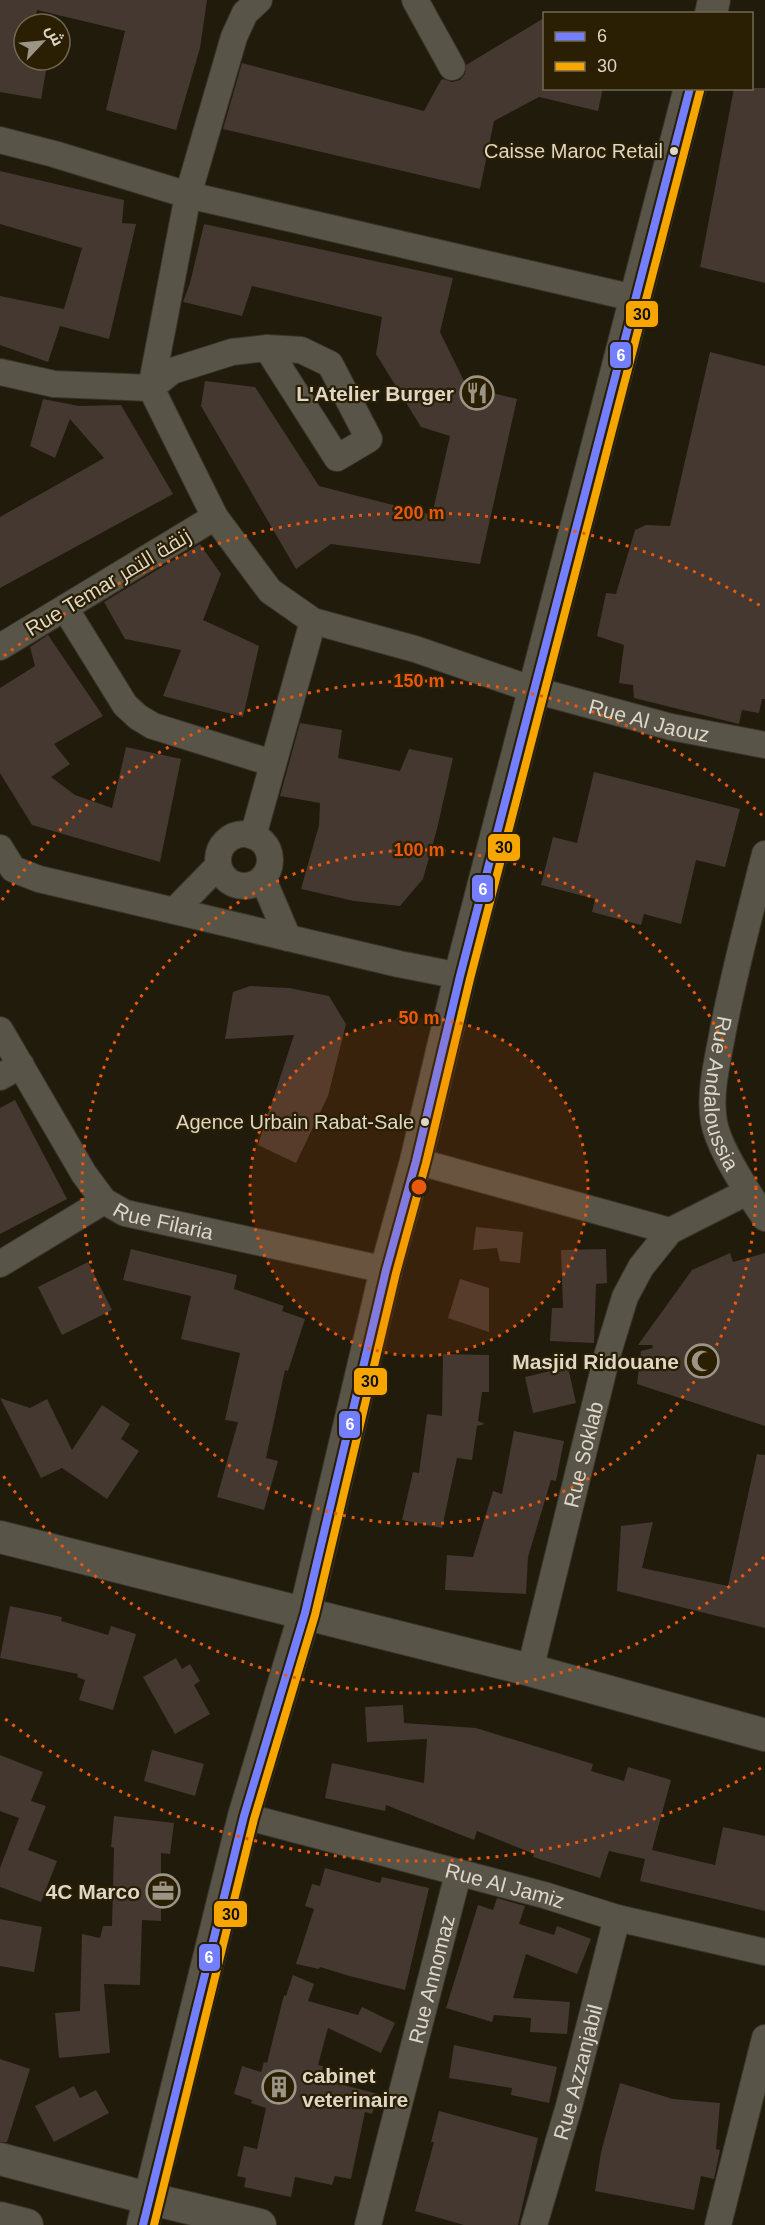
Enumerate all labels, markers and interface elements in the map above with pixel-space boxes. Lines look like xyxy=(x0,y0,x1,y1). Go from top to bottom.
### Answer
north arrow xyxy=(12,12,72,72)
legend xyxy=(543,12,753,90)
text: ش xyxy=(42,23,67,49)
text: 6 xyxy=(597,26,607,46)
text: 30 xyxy=(597,56,617,76)
place label: Caisse Maroc Retail xyxy=(484,140,663,162)
marker: Caisse Maroc Retail xyxy=(668,145,680,157)
line badge: 30 xyxy=(625,300,659,328)
text: 30 xyxy=(633,306,651,323)
line badge: 6 xyxy=(609,341,632,369)
text: 6 xyxy=(617,347,626,364)
restaurant icon: L'Atelier Burger xyxy=(459,375,495,411)
place label: L'Atelier Burger xyxy=(296,382,454,405)
text: 200 m xyxy=(393,503,445,523)
street label: Rue Temar زنقة التمر xyxy=(21,524,195,641)
text: 150 m xyxy=(393,671,445,691)
street label: Rue Al Jaouz xyxy=(586,694,712,746)
line badge: 30 xyxy=(487,833,521,862)
text: 30 xyxy=(495,839,513,856)
text: 100 m xyxy=(393,840,445,860)
line badge: 6 xyxy=(471,874,494,903)
text: 6 xyxy=(479,881,488,898)
text: 50 m xyxy=(398,1008,440,1028)
street label: Rue Andaloussia xyxy=(701,1014,744,1174)
place label: Agence Urbain Rabat-Sale xyxy=(176,1111,414,1133)
marker: Agence Urbain Rabat-Sale xyxy=(419,1116,431,1128)
centre of rings xyxy=(409,1177,429,1197)
street label: Rue Filaria xyxy=(109,1197,216,1244)
mosque icon: Masjid Ridouane xyxy=(684,1343,720,1379)
place label: Masjid Ridouane xyxy=(512,1350,679,1373)
line badge: 30 xyxy=(353,1367,388,1396)
text: 30 xyxy=(361,1373,379,1390)
street label: Rue Soklab xyxy=(559,1399,607,1510)
line badge: 6 xyxy=(338,1410,361,1439)
text: 6 xyxy=(346,1416,355,1433)
street label: Rue Al Jamiz xyxy=(443,1858,568,1912)
office icon: 4C Marco xyxy=(145,1873,181,1909)
place label: 4C Marco xyxy=(45,1880,140,1903)
line badge: 30 xyxy=(213,1900,248,1928)
text: 30 xyxy=(222,1906,240,1923)
street label: Rue Annomaz xyxy=(404,1912,459,2046)
line badge: 6 xyxy=(198,1943,221,1972)
text: 6 xyxy=(205,1949,214,1966)
street label: Rue Azzanjabil xyxy=(548,2002,606,2142)
place label: cabinet veterinaire xyxy=(302,2064,408,2111)
building icon: cabinet veterinaire xyxy=(261,2069,297,2105)

